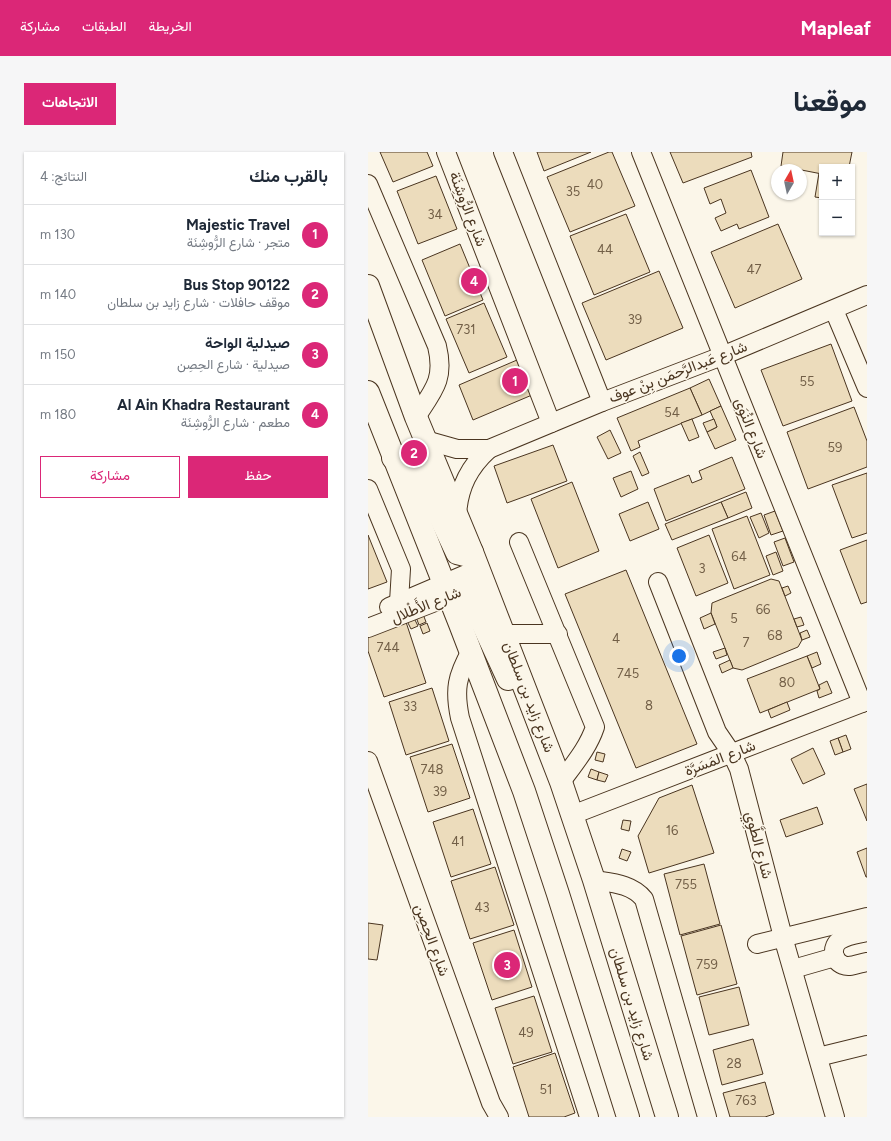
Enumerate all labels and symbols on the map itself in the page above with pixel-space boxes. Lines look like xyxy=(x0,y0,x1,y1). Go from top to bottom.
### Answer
north arrow xyxy=(771,164,807,200)
street label: شارع الرُّوشِنَة xyxy=(444,169,491,250)
house number: 40 xyxy=(587,177,603,192)
house number: 35 xyxy=(566,184,580,199)
house number: 34 xyxy=(427,207,443,222)
house number: 44 xyxy=(597,242,613,257)
house number: 47 xyxy=(746,262,762,277)
pin: 4 xyxy=(461,266,487,296)
house number: 39 xyxy=(628,312,642,327)
house number: 731 xyxy=(456,322,476,337)
street label: شارع عَبدالرَّحمَن بِنْ عوف xyxy=(606,337,751,409)
pin: 1 xyxy=(502,366,528,396)
house number: 55 xyxy=(800,374,814,389)
street label: شارع النُوَى xyxy=(729,395,771,462)
house number: 54 xyxy=(664,405,680,420)
pin: 2 xyxy=(401,438,427,468)
house number: 59 xyxy=(828,440,842,455)
house number: 64 xyxy=(731,549,747,564)
house number: 3 xyxy=(698,561,706,576)
street label: شارع الأَطْلال xyxy=(387,581,465,629)
house number: 66 xyxy=(756,602,770,617)
house number: 5 xyxy=(730,611,738,626)
house number: 68 xyxy=(767,628,783,643)
house number: 4 xyxy=(612,631,620,646)
house number: 7 xyxy=(743,635,750,650)
street label: شارع زايد بن سلطان xyxy=(498,639,559,756)
house number: 744 xyxy=(376,640,400,655)
your location xyxy=(669,646,689,666)
house number: 745 xyxy=(617,666,639,681)
house number: 80 xyxy=(779,675,795,690)
house number: 8 xyxy=(645,698,653,713)
house number: 33 xyxy=(403,699,417,714)
street label: شارع المَسَرَّة xyxy=(682,736,759,782)
house number: 748 xyxy=(420,762,444,777)
house number: 39 xyxy=(433,784,447,799)
street label: شارع الطَّوِي xyxy=(738,809,778,882)
house number: 16 xyxy=(666,823,678,838)
house number: 41 xyxy=(451,834,465,849)
house number: 755 xyxy=(675,877,697,892)
house number: 43 xyxy=(474,900,490,915)
street label: شارع الحِصِن xyxy=(409,901,453,979)
street label: شارع زايد بن سلطان xyxy=(604,945,658,1064)
pin: 3 xyxy=(494,950,520,980)
house number: 759 xyxy=(696,957,718,972)
house number: 49 xyxy=(518,1025,534,1040)
house number: 28 xyxy=(726,1056,742,1071)
house number: 51 xyxy=(540,1082,552,1097)
house number: 763 xyxy=(735,1093,757,1108)

